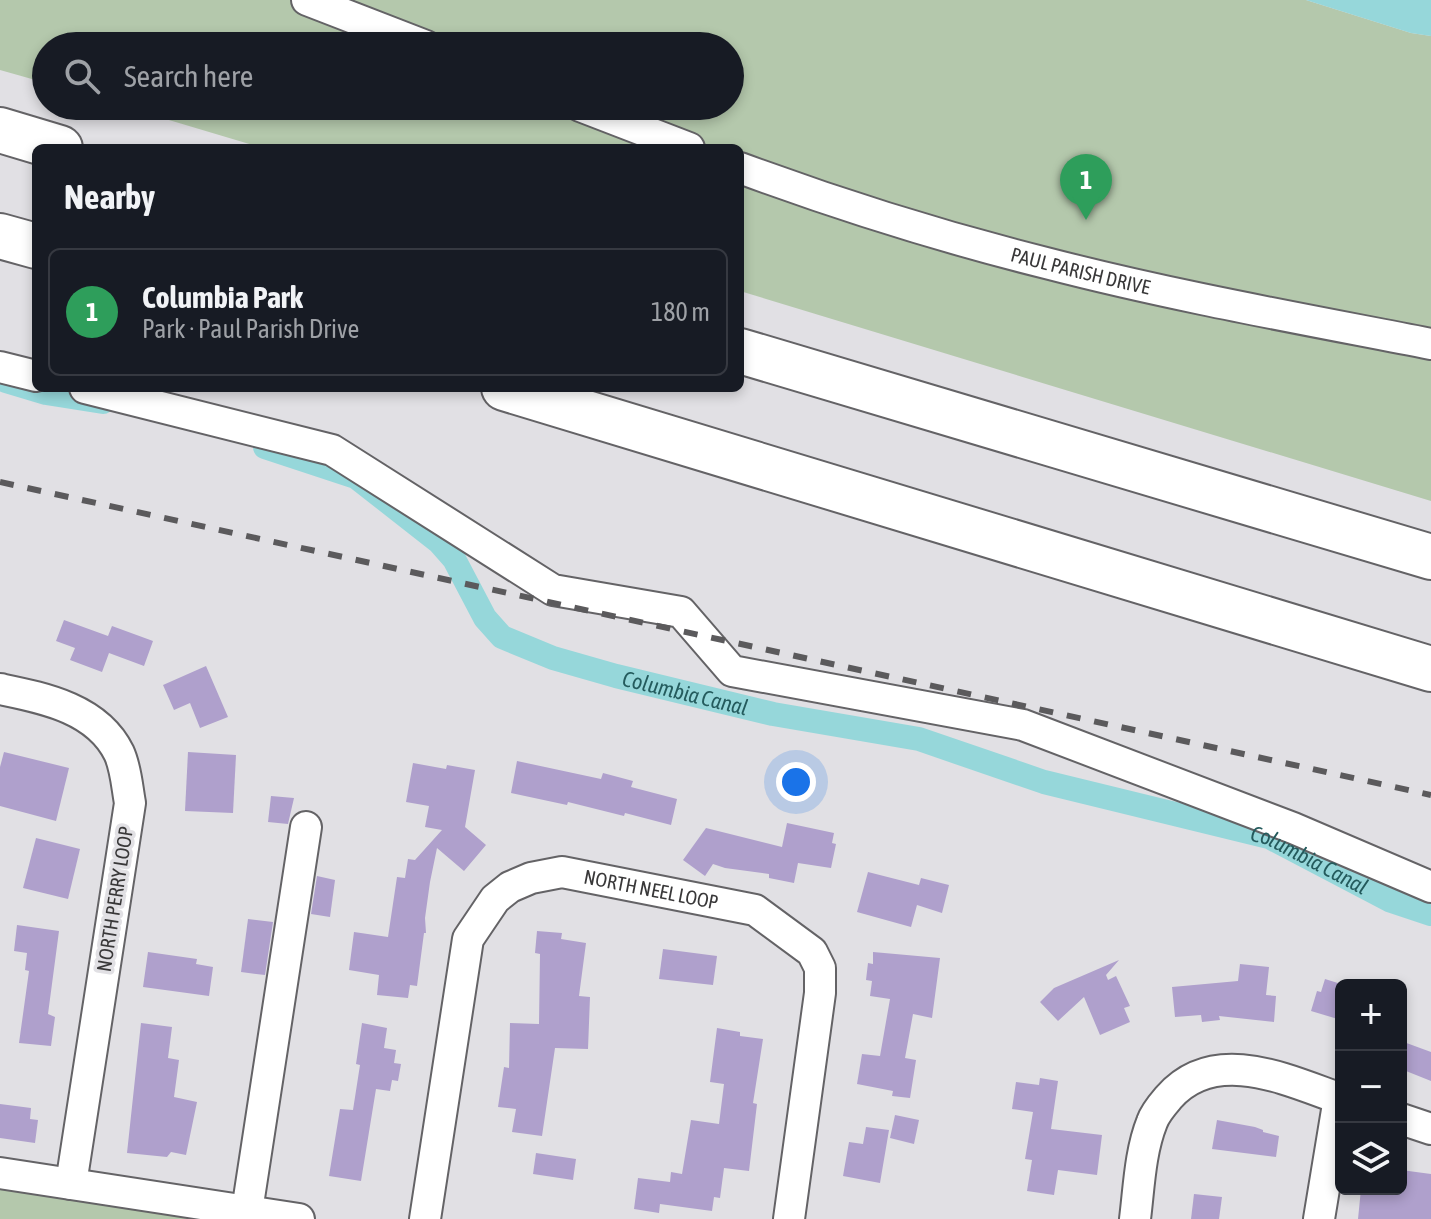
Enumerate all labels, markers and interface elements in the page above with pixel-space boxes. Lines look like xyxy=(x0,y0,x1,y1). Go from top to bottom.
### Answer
search box xyxy=(32,32,744,120)
icon: search xyxy=(60,54,104,98)
text: Search here xyxy=(124,59,253,93)
pin: 1 xyxy=(1060,154,1112,220)
text: Nearby xyxy=(64,177,155,216)
street label: PAUL PARISH DRIVE xyxy=(1009,242,1153,299)
text: Columbia Park xyxy=(142,280,303,314)
text: 1 xyxy=(86,297,98,327)
text: 180 m xyxy=(651,297,710,327)
text: Park · Paul Parish Drive xyxy=(142,314,359,344)
water label: Columbia Canal xyxy=(620,665,751,720)
your location xyxy=(776,762,816,802)
water label: Columbia Canal xyxy=(1248,820,1372,900)
street label: NORTH PERRY LOOP xyxy=(92,825,137,973)
street label: NORTH NEEL LOOP xyxy=(582,865,720,914)
map controls xyxy=(1335,979,1407,1195)
button: + xyxy=(1335,979,1407,1051)
button: − xyxy=(1335,1051,1407,1123)
button: layers xyxy=(1335,1123,1407,1195)

